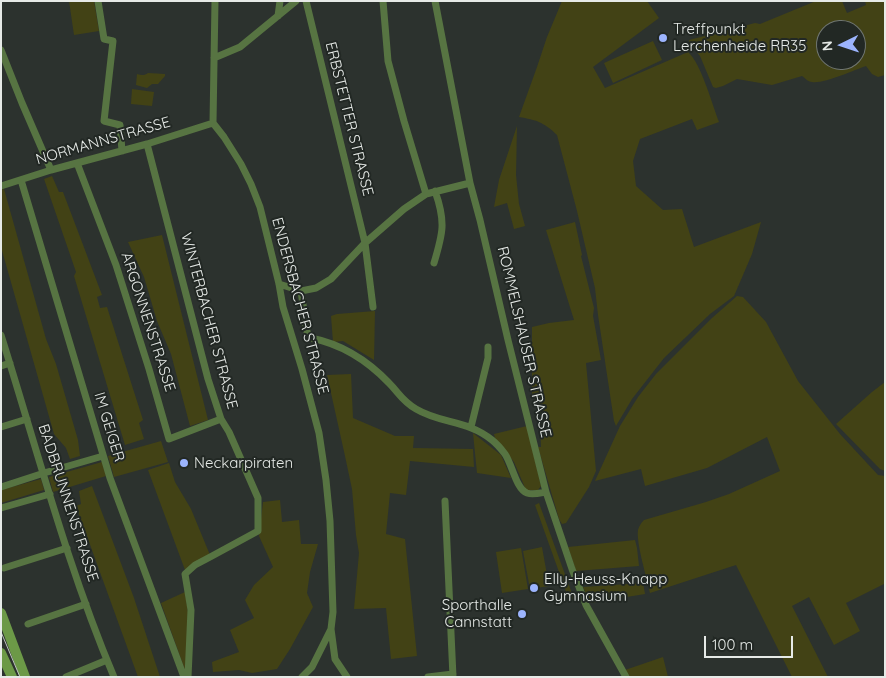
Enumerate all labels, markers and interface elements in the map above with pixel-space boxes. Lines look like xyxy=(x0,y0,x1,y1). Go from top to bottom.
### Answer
place label: Treffpunkt Lerchenheide RR35 xyxy=(673,20,806,55)
north arrow xyxy=(816,20,866,70)
marker: Treffpunkt Lerchenheide RR35 xyxy=(657,32,669,44)
street label: ERBSTETTER STRASSE xyxy=(321,40,377,198)
text: N xyxy=(818,40,836,52)
street label: NORMANNSTRASSE xyxy=(34,113,172,169)
street label: ENDERSBACHER STRASSE xyxy=(268,216,332,396)
street label: WINTERBACHER STRASSE xyxy=(177,231,241,411)
street label: ROMMELSHAUSER STRASSE xyxy=(493,245,555,439)
street label: ARGONNENSTRASSE xyxy=(117,250,179,394)
street label: IM GEIGER xyxy=(90,390,128,464)
street label: BADBRUNNENSTRASSE xyxy=(34,422,102,584)
place label: Neckarpiraten xyxy=(194,454,293,472)
marker: Neckarpiraten xyxy=(178,457,190,469)
place label: Elly-Heuss-Knapp Gymnasium xyxy=(544,570,667,605)
marker: Elly-Heuss-Knapp Gymnasium xyxy=(528,582,540,594)
place label: Sporthalle Cannstatt xyxy=(442,596,512,631)
marker: Sporthalle Cannstatt xyxy=(516,608,528,620)
scale bar xyxy=(706,626,795,658)
text: 100 m xyxy=(712,635,753,654)

